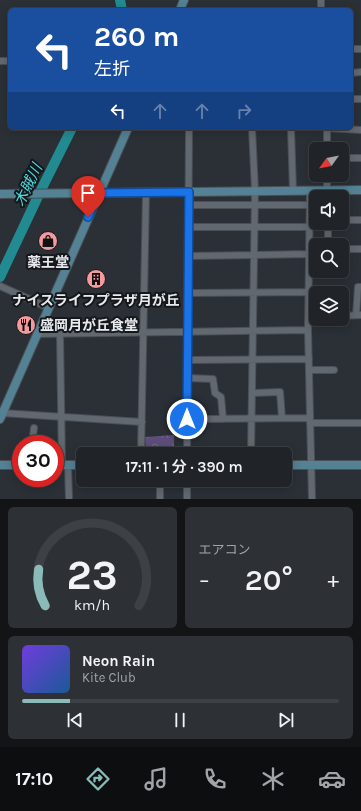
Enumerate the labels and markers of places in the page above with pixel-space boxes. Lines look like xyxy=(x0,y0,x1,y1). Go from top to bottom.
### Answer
pin xyxy=(71,176,105,217)
shop icon: 薬王堂 xyxy=(37,230,59,252)
place label: 薬王堂 xyxy=(27,254,69,271)
building icon: ナイスライフプラザ月が丘 xyxy=(85,268,107,290)
place label: ナイスライフプラザ月が丘 xyxy=(12,292,180,309)
restaurant icon: 盛岡月が丘食堂 xyxy=(15,314,37,336)
place label: 盛岡月が丘食堂 xyxy=(40,317,138,334)

